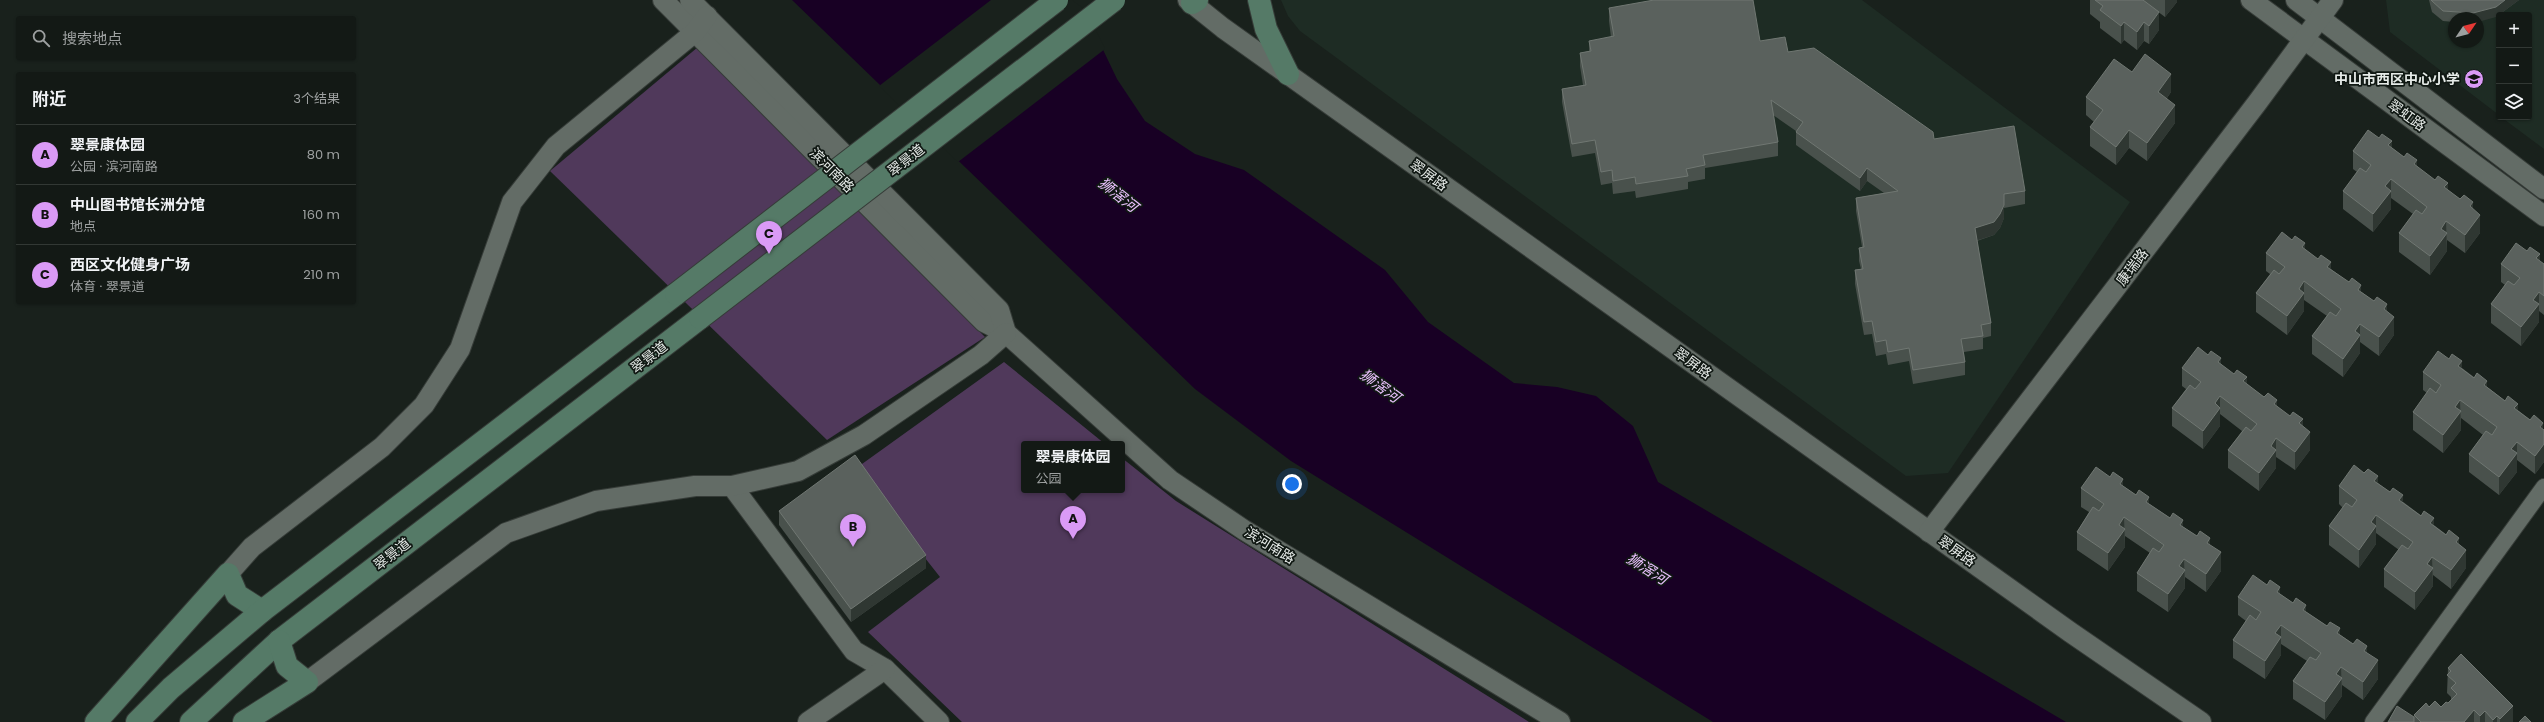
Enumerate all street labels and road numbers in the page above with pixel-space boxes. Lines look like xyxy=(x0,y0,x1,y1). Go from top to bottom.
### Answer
street label: 翠虹路 xyxy=(2384,95,2430,135)
street label: 翠景道 xyxy=(883,139,929,181)
street label: 滨河南路 xyxy=(805,143,859,197)
street label: 翠屏路 xyxy=(1406,155,1452,195)
street label: 康瑞路 xyxy=(2111,244,2153,290)
street label: 翠景道 xyxy=(626,336,672,378)
street label: 翠屏路 xyxy=(1670,343,1716,383)
street label: 滨河南路 xyxy=(1241,522,1299,568)
street label: 翠屏路 xyxy=(1934,531,1980,571)
street label: 翠景道 xyxy=(369,533,415,575)

